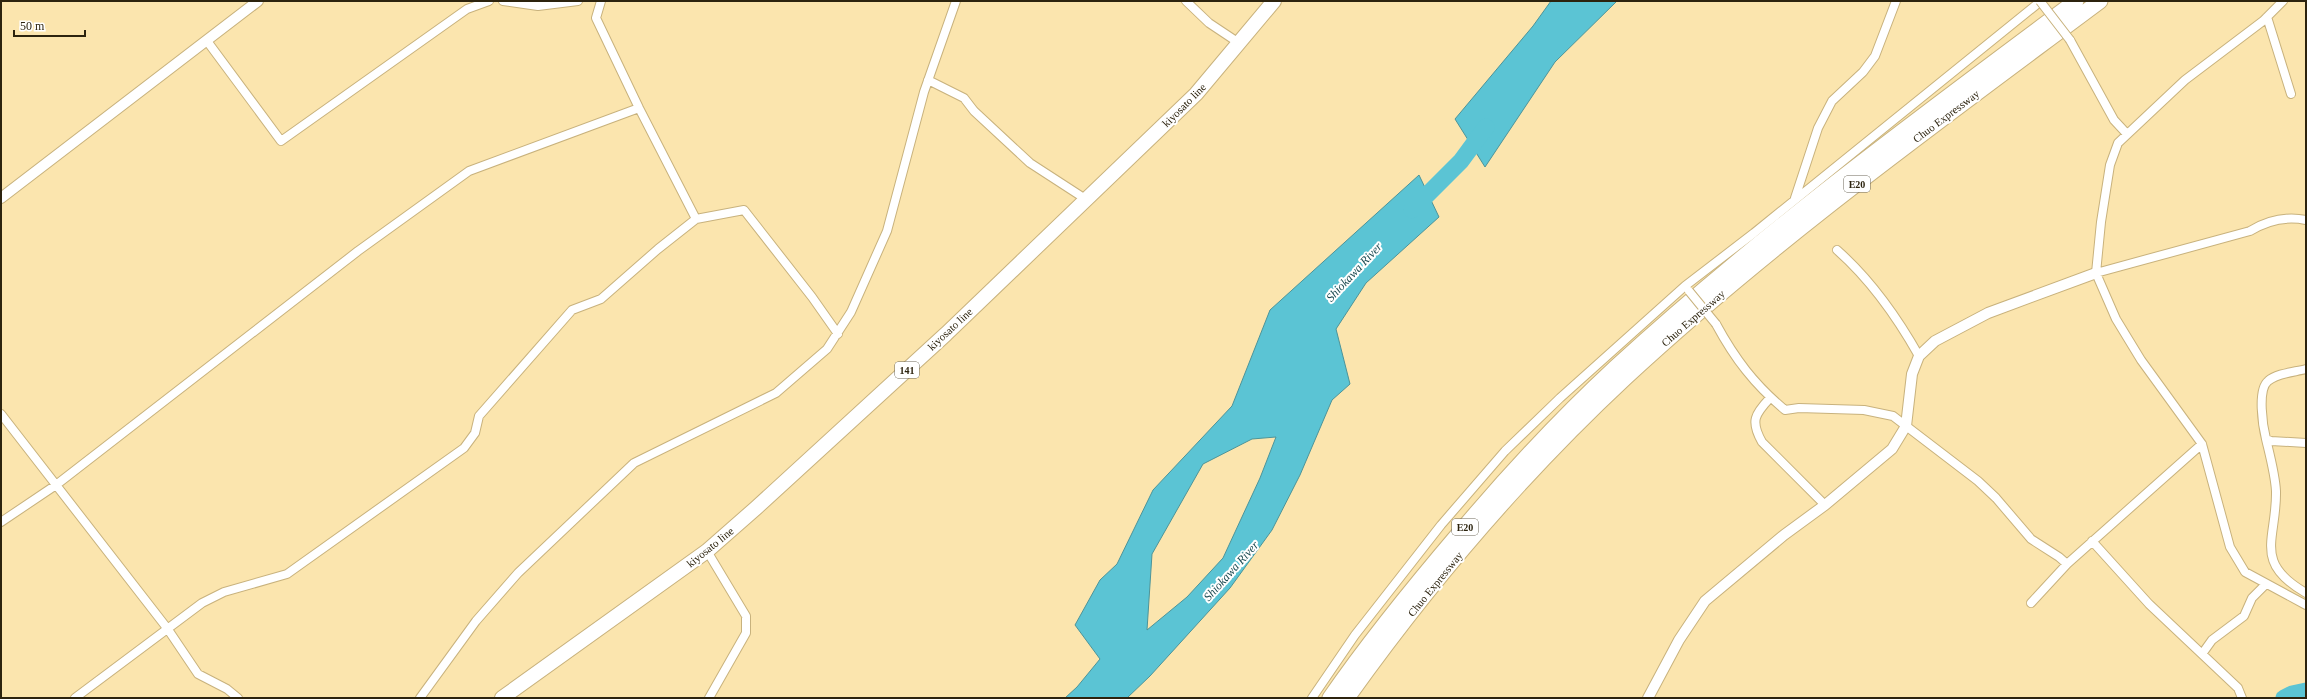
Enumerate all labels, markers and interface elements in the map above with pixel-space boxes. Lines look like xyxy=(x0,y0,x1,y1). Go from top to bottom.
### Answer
scale bar xyxy=(14,12,85,38)
text: 50 m xyxy=(20,19,45,33)
street label: kiyosato line xyxy=(1160,81,1208,129)
street label: Chuo Expressway xyxy=(1911,87,1982,145)
road number: E20 xyxy=(1844,176,1870,192)
water label: Shiokawa River xyxy=(1323,239,1385,304)
street label: Chuo Expressway xyxy=(1659,287,1727,349)
street label: kiyosato line xyxy=(925,305,975,353)
road number: 141 xyxy=(895,362,919,378)
road number: E20 xyxy=(1452,519,1478,535)
street label: kiyosato line xyxy=(684,524,736,569)
water label: Shiokawa River xyxy=(1200,538,1262,604)
street label: Chuo Expressway xyxy=(1405,549,1465,619)

